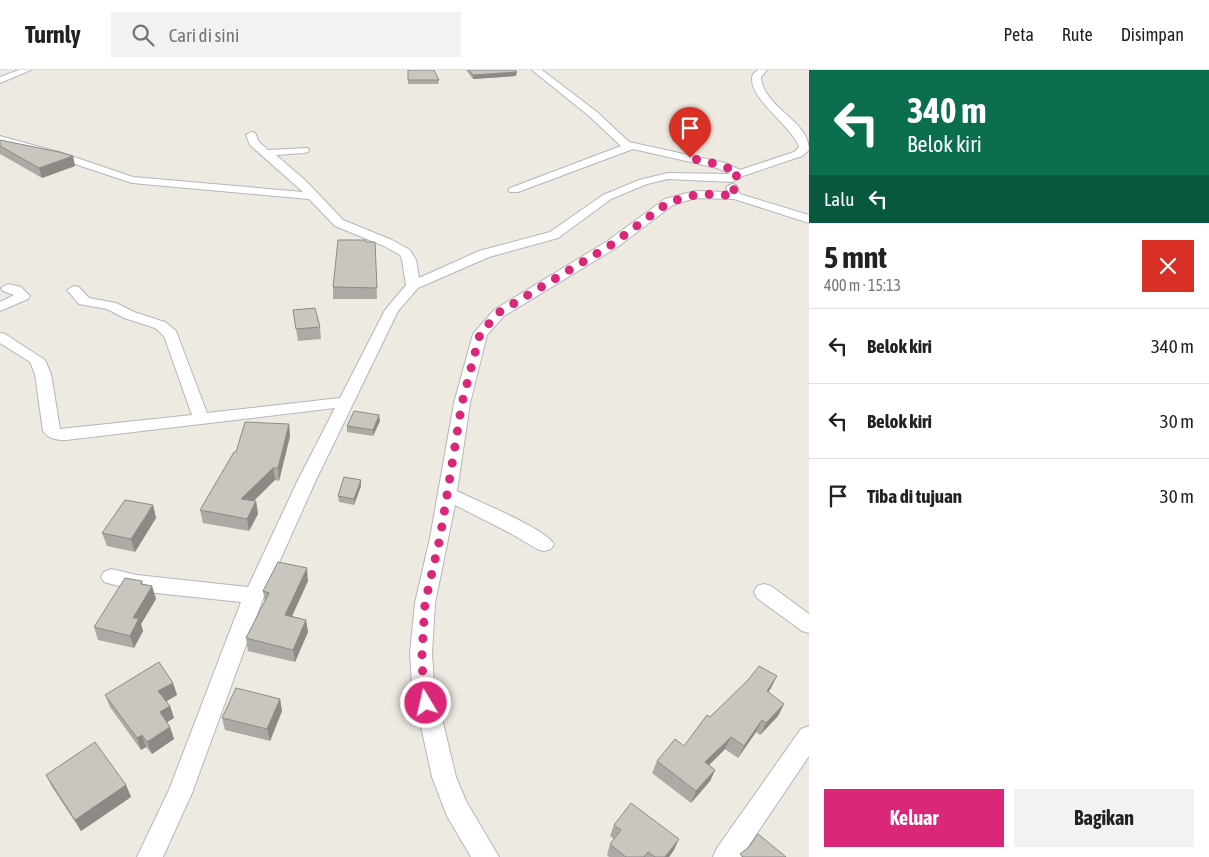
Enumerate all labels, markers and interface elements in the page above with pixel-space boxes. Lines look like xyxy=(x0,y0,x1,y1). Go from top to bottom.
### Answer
search box xyxy=(111,12,461,57)
text: Turnly xyxy=(25,21,81,48)
icon: search xyxy=(129,21,157,49)
text: Cari di sini xyxy=(169,24,239,46)
text: Peta xyxy=(1003,24,1034,45)
text: Rute xyxy=(1062,24,1093,45)
text: Disimpan xyxy=(1121,24,1184,45)
icon: left xyxy=(824,90,889,155)
text: 340 m xyxy=(907,90,986,130)
pin xyxy=(669,107,711,158)
icon: arrive xyxy=(676,114,704,142)
text: Belok kiri xyxy=(907,131,982,157)
icon: left xyxy=(864,185,892,213)
text: Lalu xyxy=(824,188,854,210)
text: 5 mnt xyxy=(824,240,887,274)
button: close xyxy=(1142,240,1194,292)
text: 400 m · 15:13 xyxy=(824,276,901,294)
icon: left xyxy=(824,332,852,360)
text: Belok kiri xyxy=(867,335,932,357)
text: 340 m xyxy=(1151,335,1194,357)
icon: left xyxy=(824,407,852,435)
text: Belok kiri xyxy=(867,410,932,432)
text: 30 m xyxy=(1160,410,1194,432)
icon: arrive xyxy=(824,482,852,510)
text: Tiba di tujuan xyxy=(867,485,962,507)
text: 30 m xyxy=(1160,485,1194,507)
position arrow xyxy=(399,676,451,728)
button: Keluar xyxy=(824,789,1004,847)
button: Bagikan xyxy=(1014,789,1194,847)

